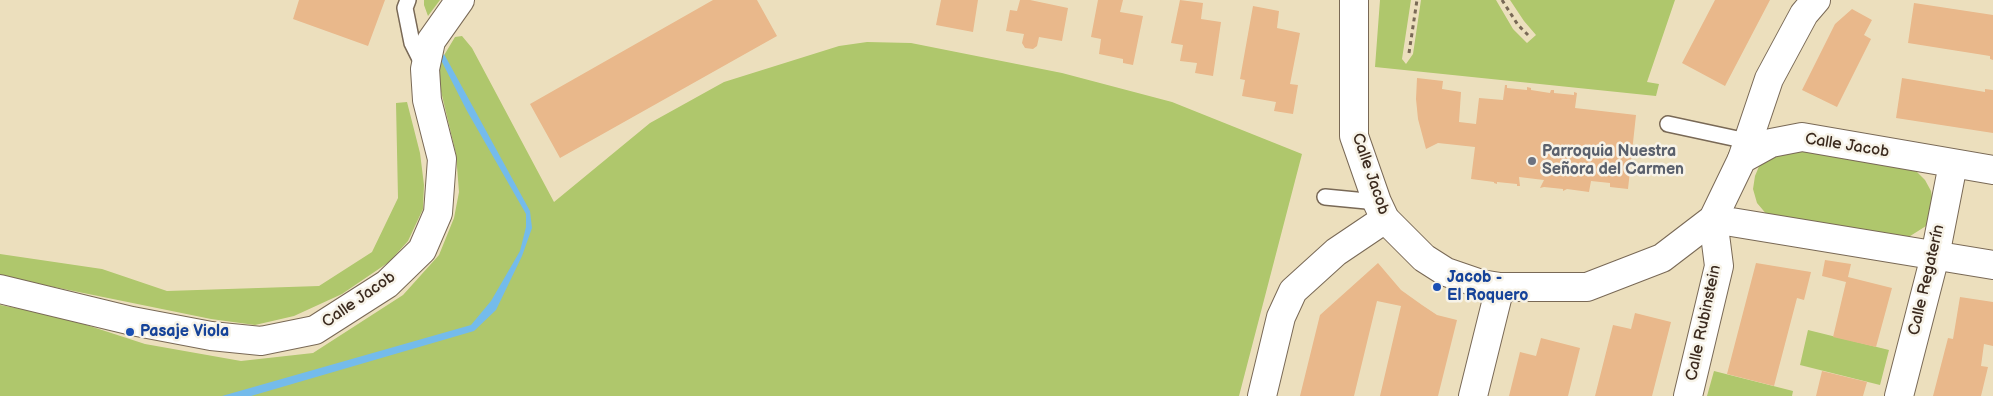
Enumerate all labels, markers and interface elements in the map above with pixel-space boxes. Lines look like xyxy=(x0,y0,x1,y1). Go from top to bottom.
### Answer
street label: Calle Jacob xyxy=(1804,130,1890,162)
street label: Calle Jacob xyxy=(1347,131,1393,217)
place label: Parroquia Nuestra Señora del Carmen xyxy=(1542,142,1684,180)
marker: Parroquia Nuestra Señora del Carmen xyxy=(1526,155,1538,167)
street label: Calle Regaterín xyxy=(1905,223,1949,337)
street label: Calle Rubinstein xyxy=(1682,263,1726,383)
street label: Calle Jacob xyxy=(319,268,399,332)
place label: Jacob - El Roquero xyxy=(1447,268,1528,306)
marker: Jacob - El Roquero xyxy=(1431,281,1443,293)
place label: Pasaje Viola xyxy=(140,322,229,342)
marker: Pasaje Viola xyxy=(124,326,136,338)

